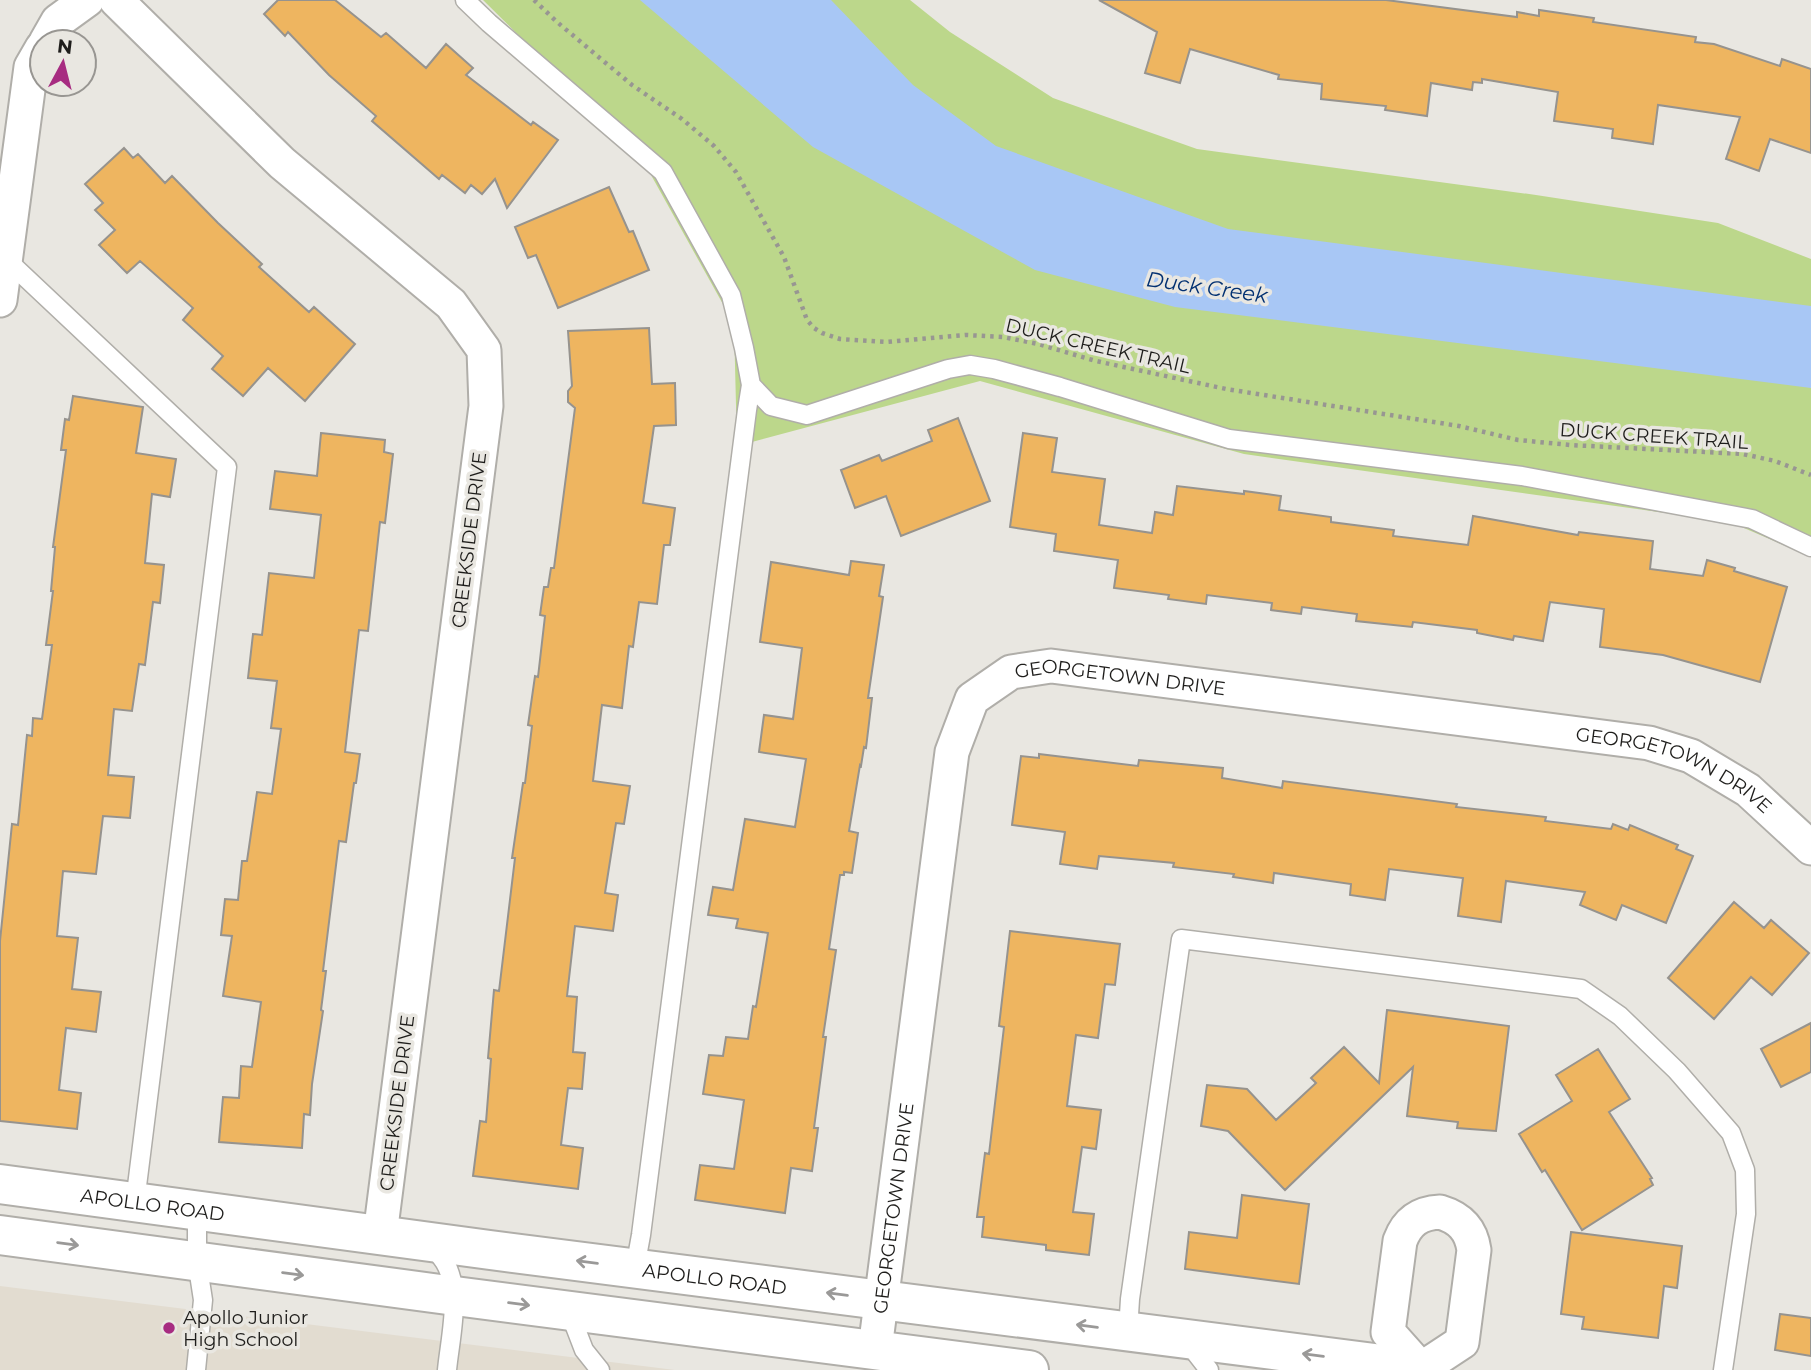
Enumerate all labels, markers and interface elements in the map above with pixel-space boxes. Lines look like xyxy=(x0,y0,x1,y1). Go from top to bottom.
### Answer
north arrow xyxy=(28,28,98,98)
text: N xyxy=(56,34,74,59)
water label: Duck Creek xyxy=(1145,266,1271,308)
street label: DUCK CREEK TRAIL xyxy=(1003,314,1193,379)
street label: DUCK CREEK TRAIL xyxy=(1559,418,1750,454)
street label: CREEKSIDE DRIVE xyxy=(447,451,491,629)
street label: GEORGETOWN DRIVE xyxy=(1013,654,1227,700)
street label: GEORGETOWN DRIVE xyxy=(1574,722,1777,818)
street label: CREEKSIDE DRIVE xyxy=(375,1014,419,1192)
street label: GEORGETOWN DRIVE xyxy=(868,1101,918,1315)
street label: APOLLO ROAD xyxy=(79,1183,226,1226)
one-way arrow xyxy=(56,1238,78,1251)
one-way arrow xyxy=(576,1255,599,1268)
street label: APOLLO ROAD xyxy=(641,1258,788,1299)
one-way arrow xyxy=(281,1268,304,1281)
one-way arrow xyxy=(826,1287,849,1300)
one-way arrow xyxy=(507,1298,529,1311)
place label: Apollo Junior High School xyxy=(183,1306,308,1351)
one-way arrow xyxy=(1076,1319,1099,1332)
marker: Apollo Junior High School xyxy=(161,1320,177,1336)
one-way arrow xyxy=(1302,1349,1324,1362)

